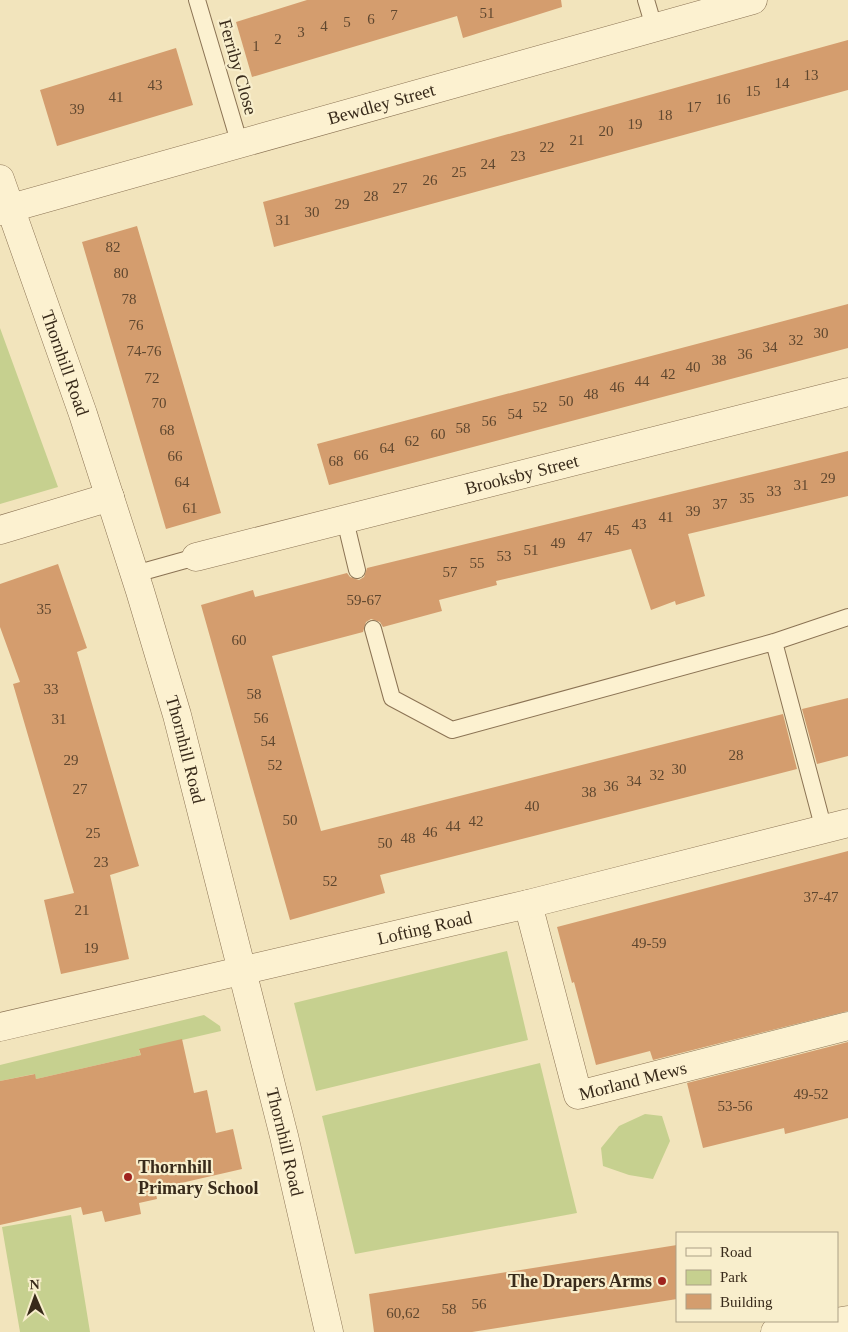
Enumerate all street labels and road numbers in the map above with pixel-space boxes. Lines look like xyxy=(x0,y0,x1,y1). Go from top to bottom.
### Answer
street label: Ferriby Close xyxy=(215,17,261,117)
street label: Bewdley Street xyxy=(325,80,437,129)
street label: Thornhill Road xyxy=(37,307,93,418)
street label: Brooksby Street xyxy=(463,451,581,499)
street label: Thornhill Road xyxy=(162,693,209,805)
street label: Lofting Road xyxy=(375,907,474,949)
street label: Morland Mews xyxy=(577,1058,689,1104)
street label: Thornhill Road xyxy=(262,1086,307,1198)

